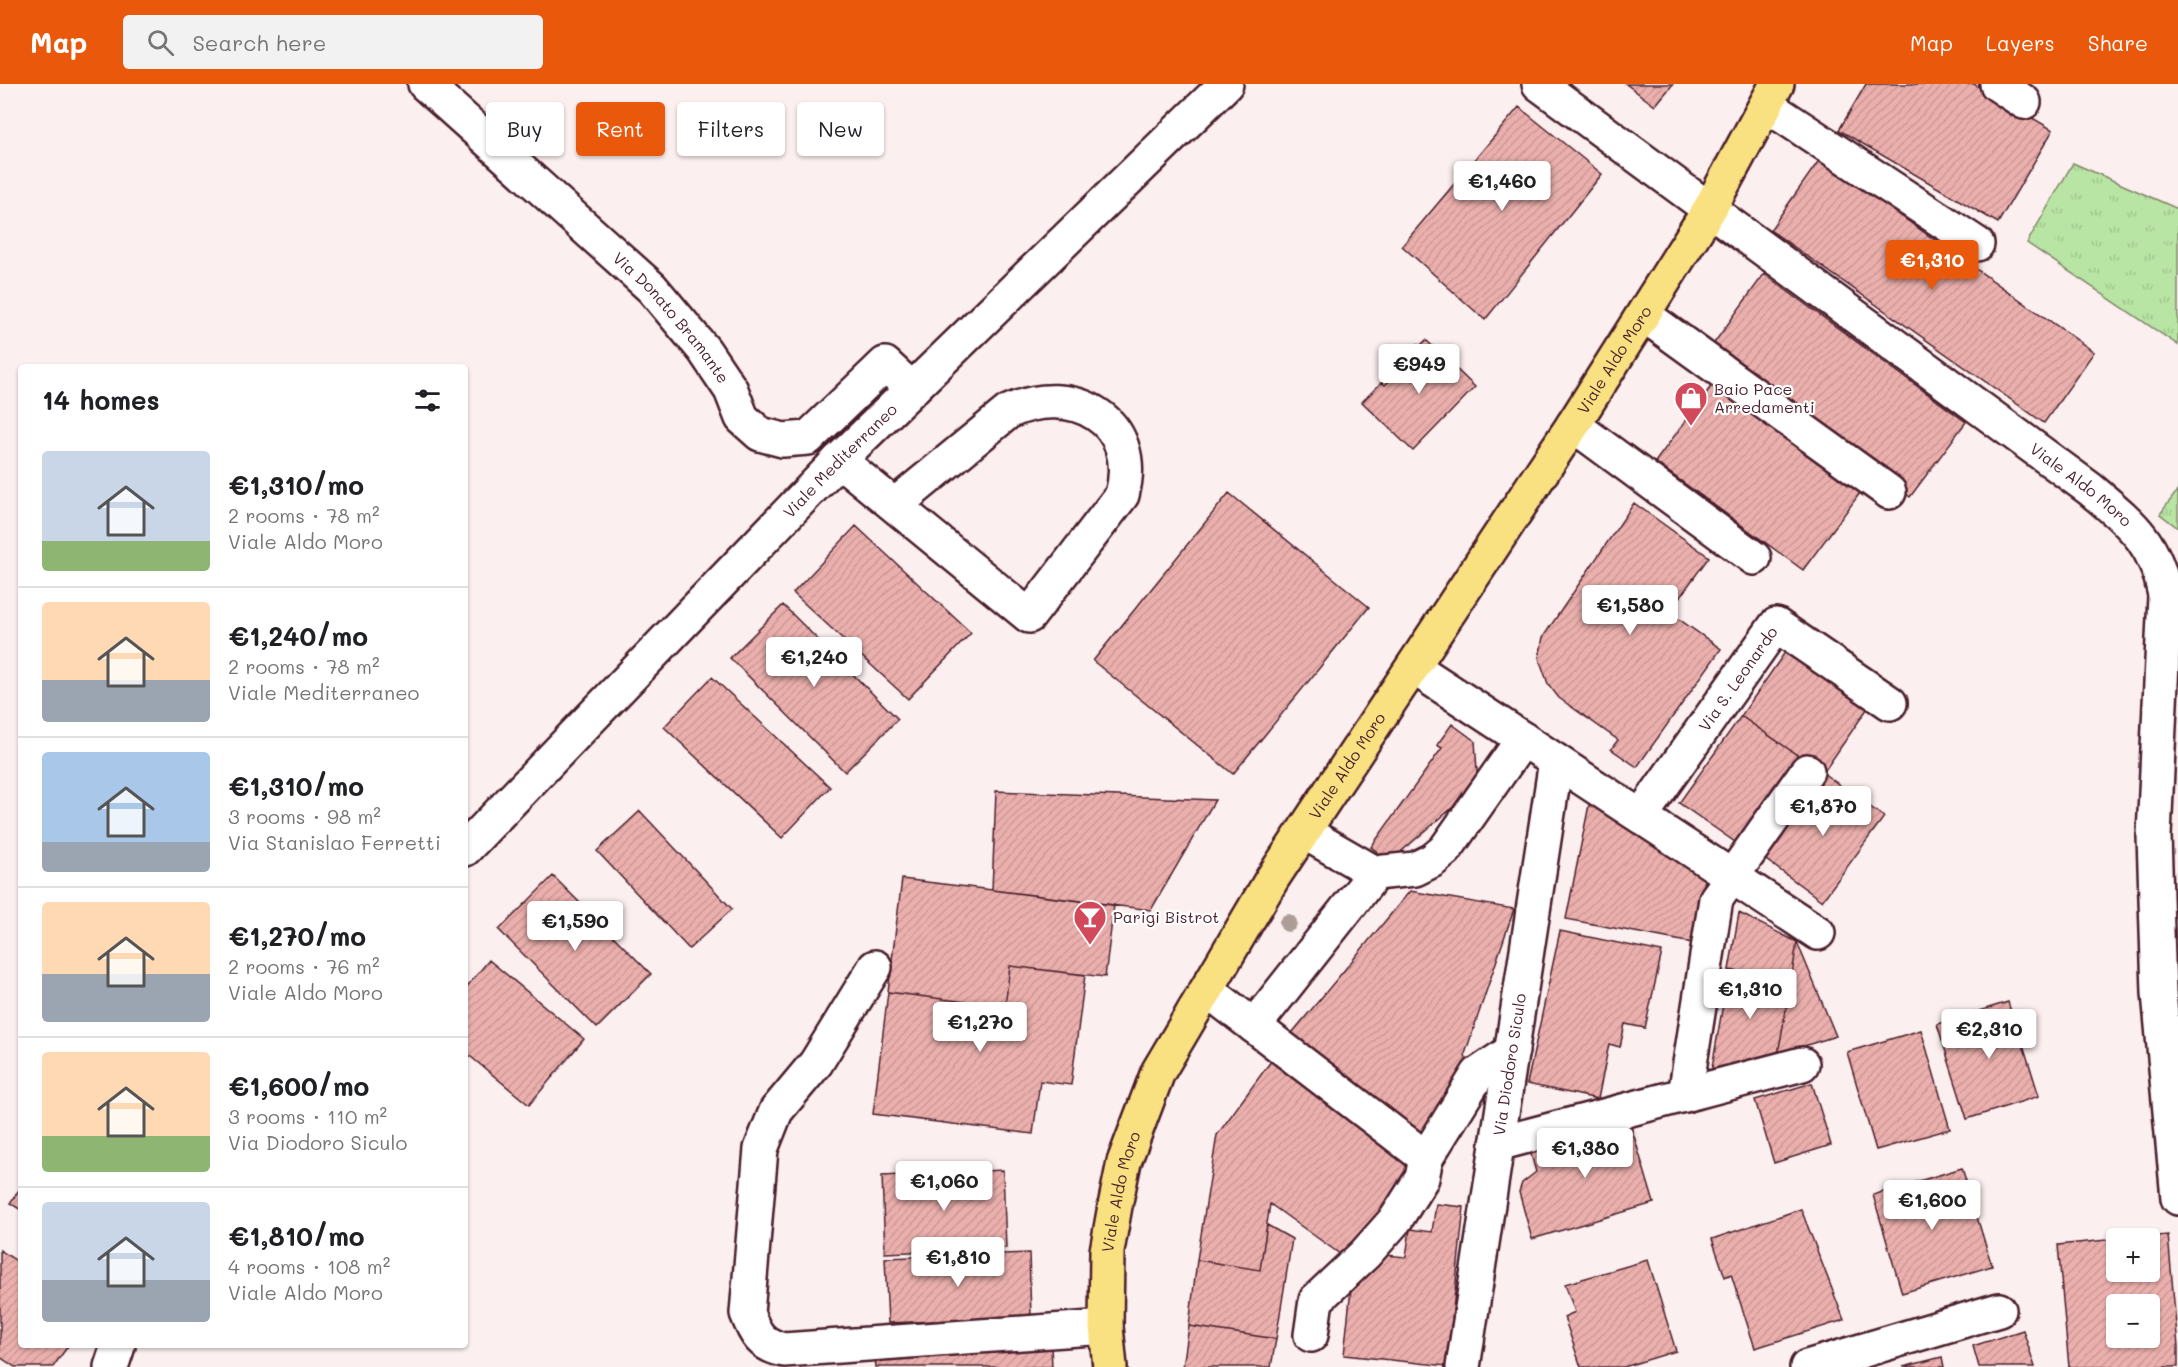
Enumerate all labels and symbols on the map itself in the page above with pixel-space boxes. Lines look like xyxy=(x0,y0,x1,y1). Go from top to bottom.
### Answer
pin: €1,460 xyxy=(1453,161,1551,212)
pin: €1,310 xyxy=(1883,240,1981,291)
street label: Via Donato Bramante xyxy=(609,247,734,387)
street label: Viale Aldo Moro xyxy=(1572,302,1656,418)
pin: €949 xyxy=(1383,344,1455,395)
place label: Baio Pace Arredamenti xyxy=(1714,378,1815,417)
shop icon: Baio Pace Arredamenti xyxy=(1673,380,1709,427)
street label: Viale Mediterraneo xyxy=(778,398,901,522)
street label: Viale Aldo Moro xyxy=(2026,438,2137,531)
pin: €1,580 xyxy=(1581,585,1679,636)
street label: Via S. Leonardo xyxy=(1693,622,1782,735)
pin: €1,240 xyxy=(765,637,863,688)
street label: Viale Aldo Moro xyxy=(1304,708,1390,823)
pin: €1,870 xyxy=(1774,786,1872,837)
bar icon: Parigi Bistrot xyxy=(1072,899,1108,946)
pin: €1,590 xyxy=(526,901,624,952)
place label: Parigi Bistrot xyxy=(1113,906,1219,927)
pin: €1,310 xyxy=(1701,969,1799,1020)
street label: Via Diodoro Siculo xyxy=(1488,992,1530,1137)
pin: €1,270 xyxy=(931,1002,1029,1053)
pin: €2,310 xyxy=(1940,1009,2038,1060)
street label: Viale Aldo Moro xyxy=(1096,1128,1145,1254)
pin: €1,380 xyxy=(1536,1128,1634,1179)
pin: €1,060 xyxy=(895,1161,993,1212)
pin: €1,600 xyxy=(1883,1180,1981,1231)
pin: €1,810 xyxy=(909,1237,1007,1288)

